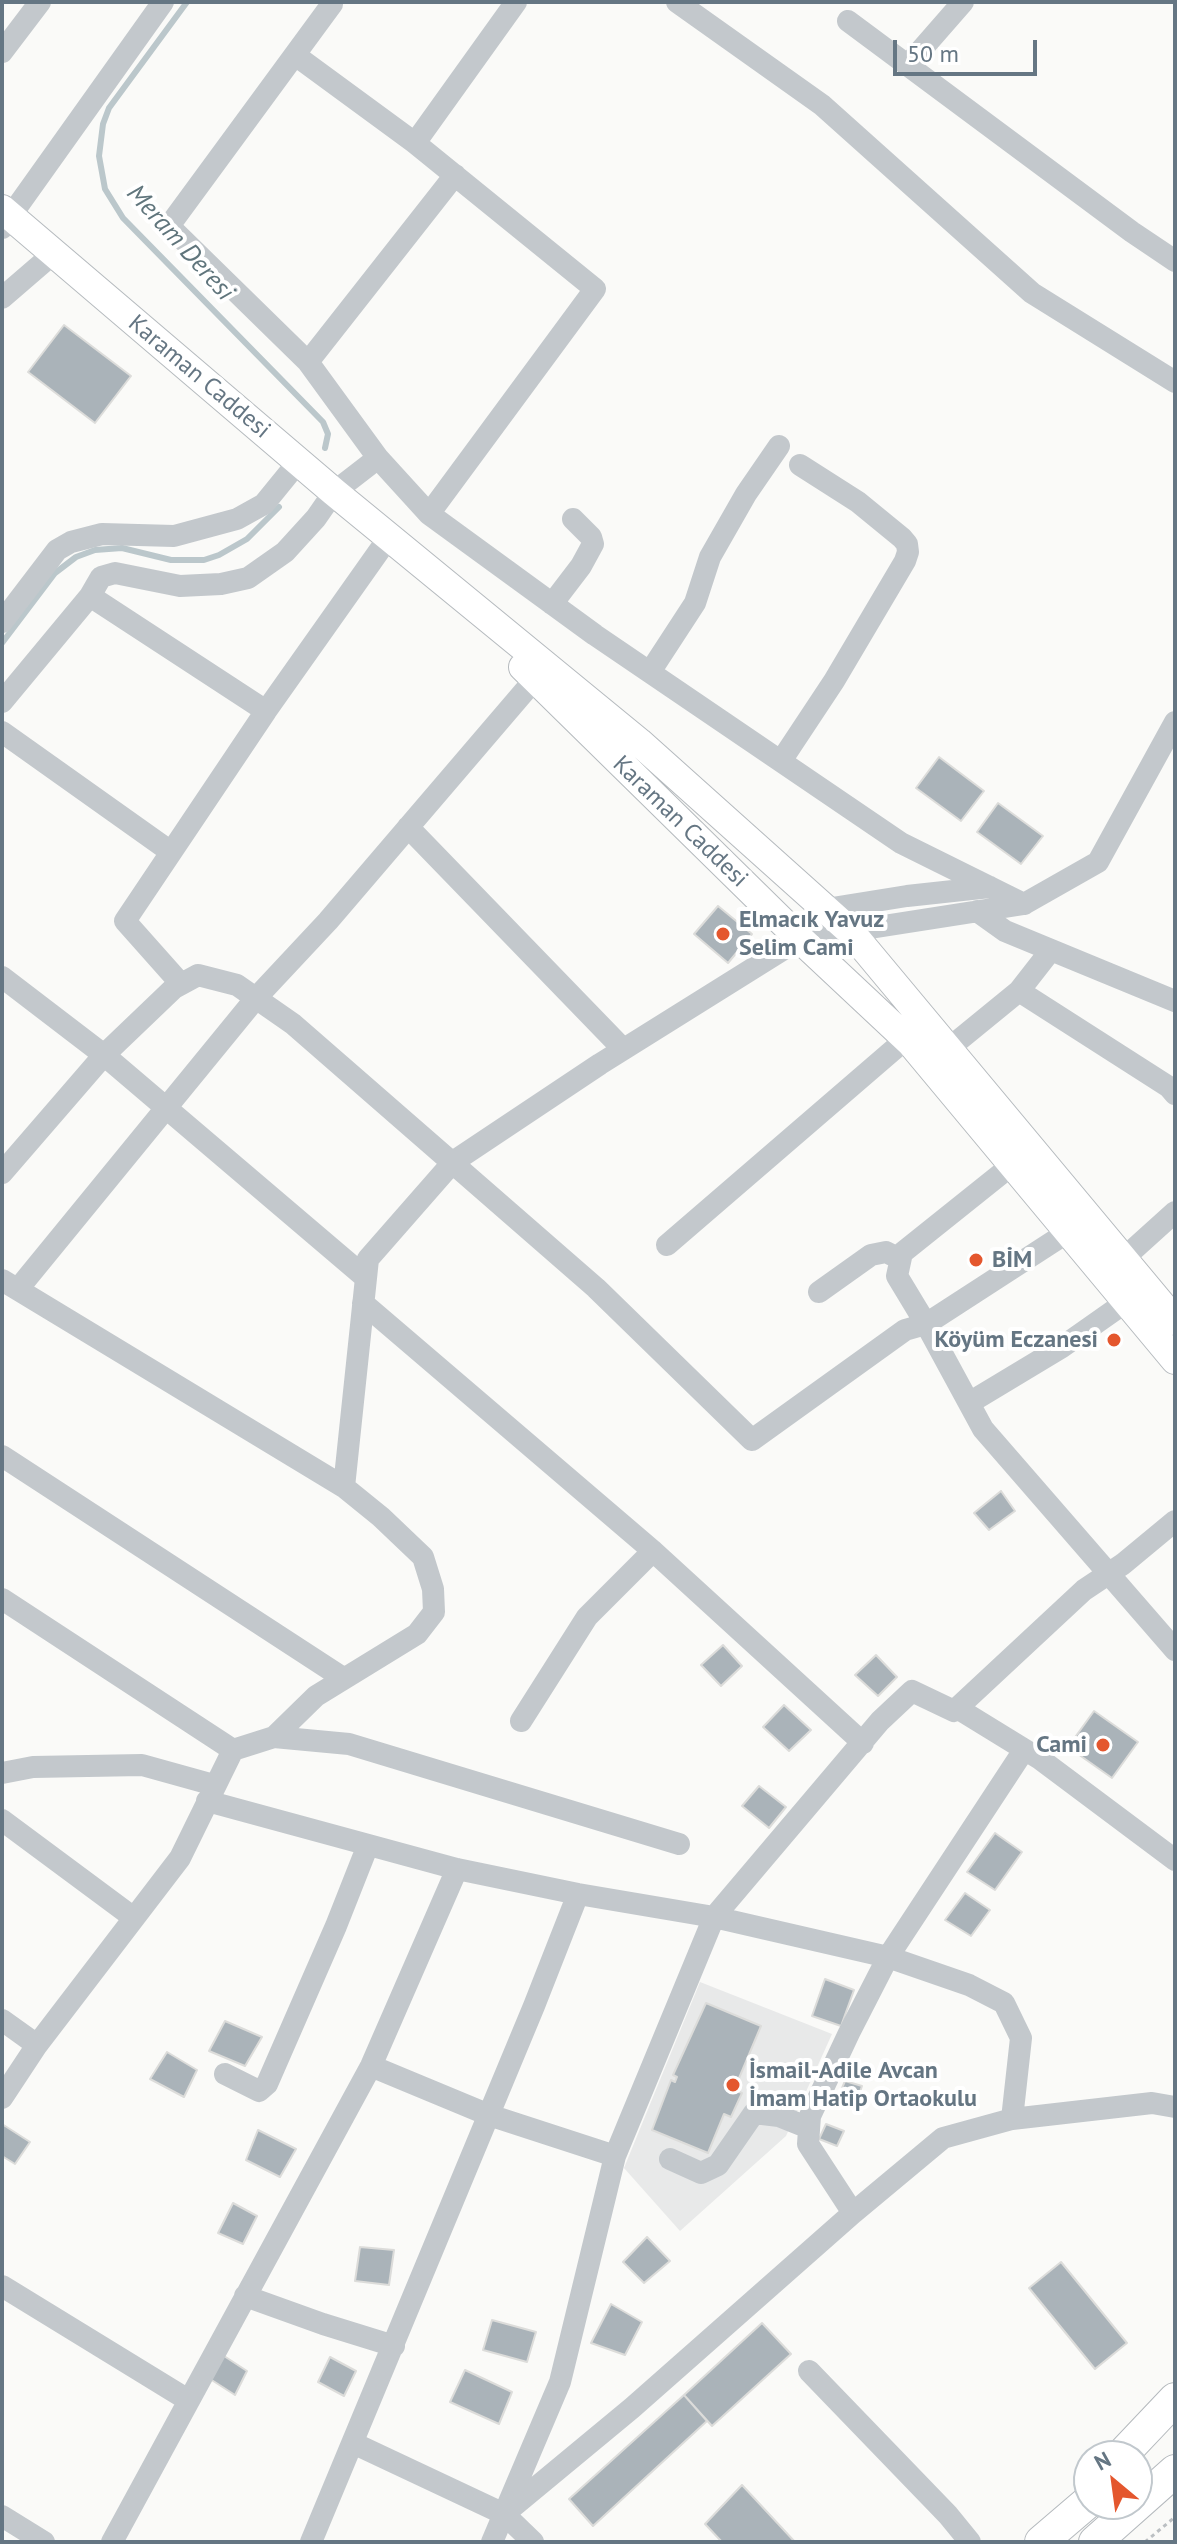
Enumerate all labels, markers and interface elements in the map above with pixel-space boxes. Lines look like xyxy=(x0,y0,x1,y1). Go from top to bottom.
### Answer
scale bar xyxy=(897,24,1041,74)
text: 50 m xyxy=(907,38,959,69)
water label: Meram Deresi xyxy=(120,179,240,307)
street label: Karaman Caddesi xyxy=(122,309,276,445)
street label: Karaman Caddesi xyxy=(606,750,754,894)
place label: Elmacık Yavuz Selim Cami xyxy=(739,906,884,962)
marker: Elmacık Yavuz Selim Cami xyxy=(714,925,732,943)
place label: BİM xyxy=(992,1246,1032,1274)
marker: BİM xyxy=(967,1251,985,1269)
place label: Köyüm Eczanesi xyxy=(934,1326,1098,1354)
marker: Köyüm Eczanesi xyxy=(1105,1331,1123,1349)
place label: Cami xyxy=(1036,1731,1087,1759)
marker: Cami xyxy=(1094,1736,1112,1754)
place label: İsmail-Adile Avcan İmam Hatip Ortaokulu xyxy=(749,2057,977,2113)
marker: İsmail-Adile Avcan İmam Hatip Ortaokulu xyxy=(724,2076,742,2094)
north arrow xyxy=(1073,2440,1153,2520)
text: N xyxy=(1089,2445,1115,2477)

